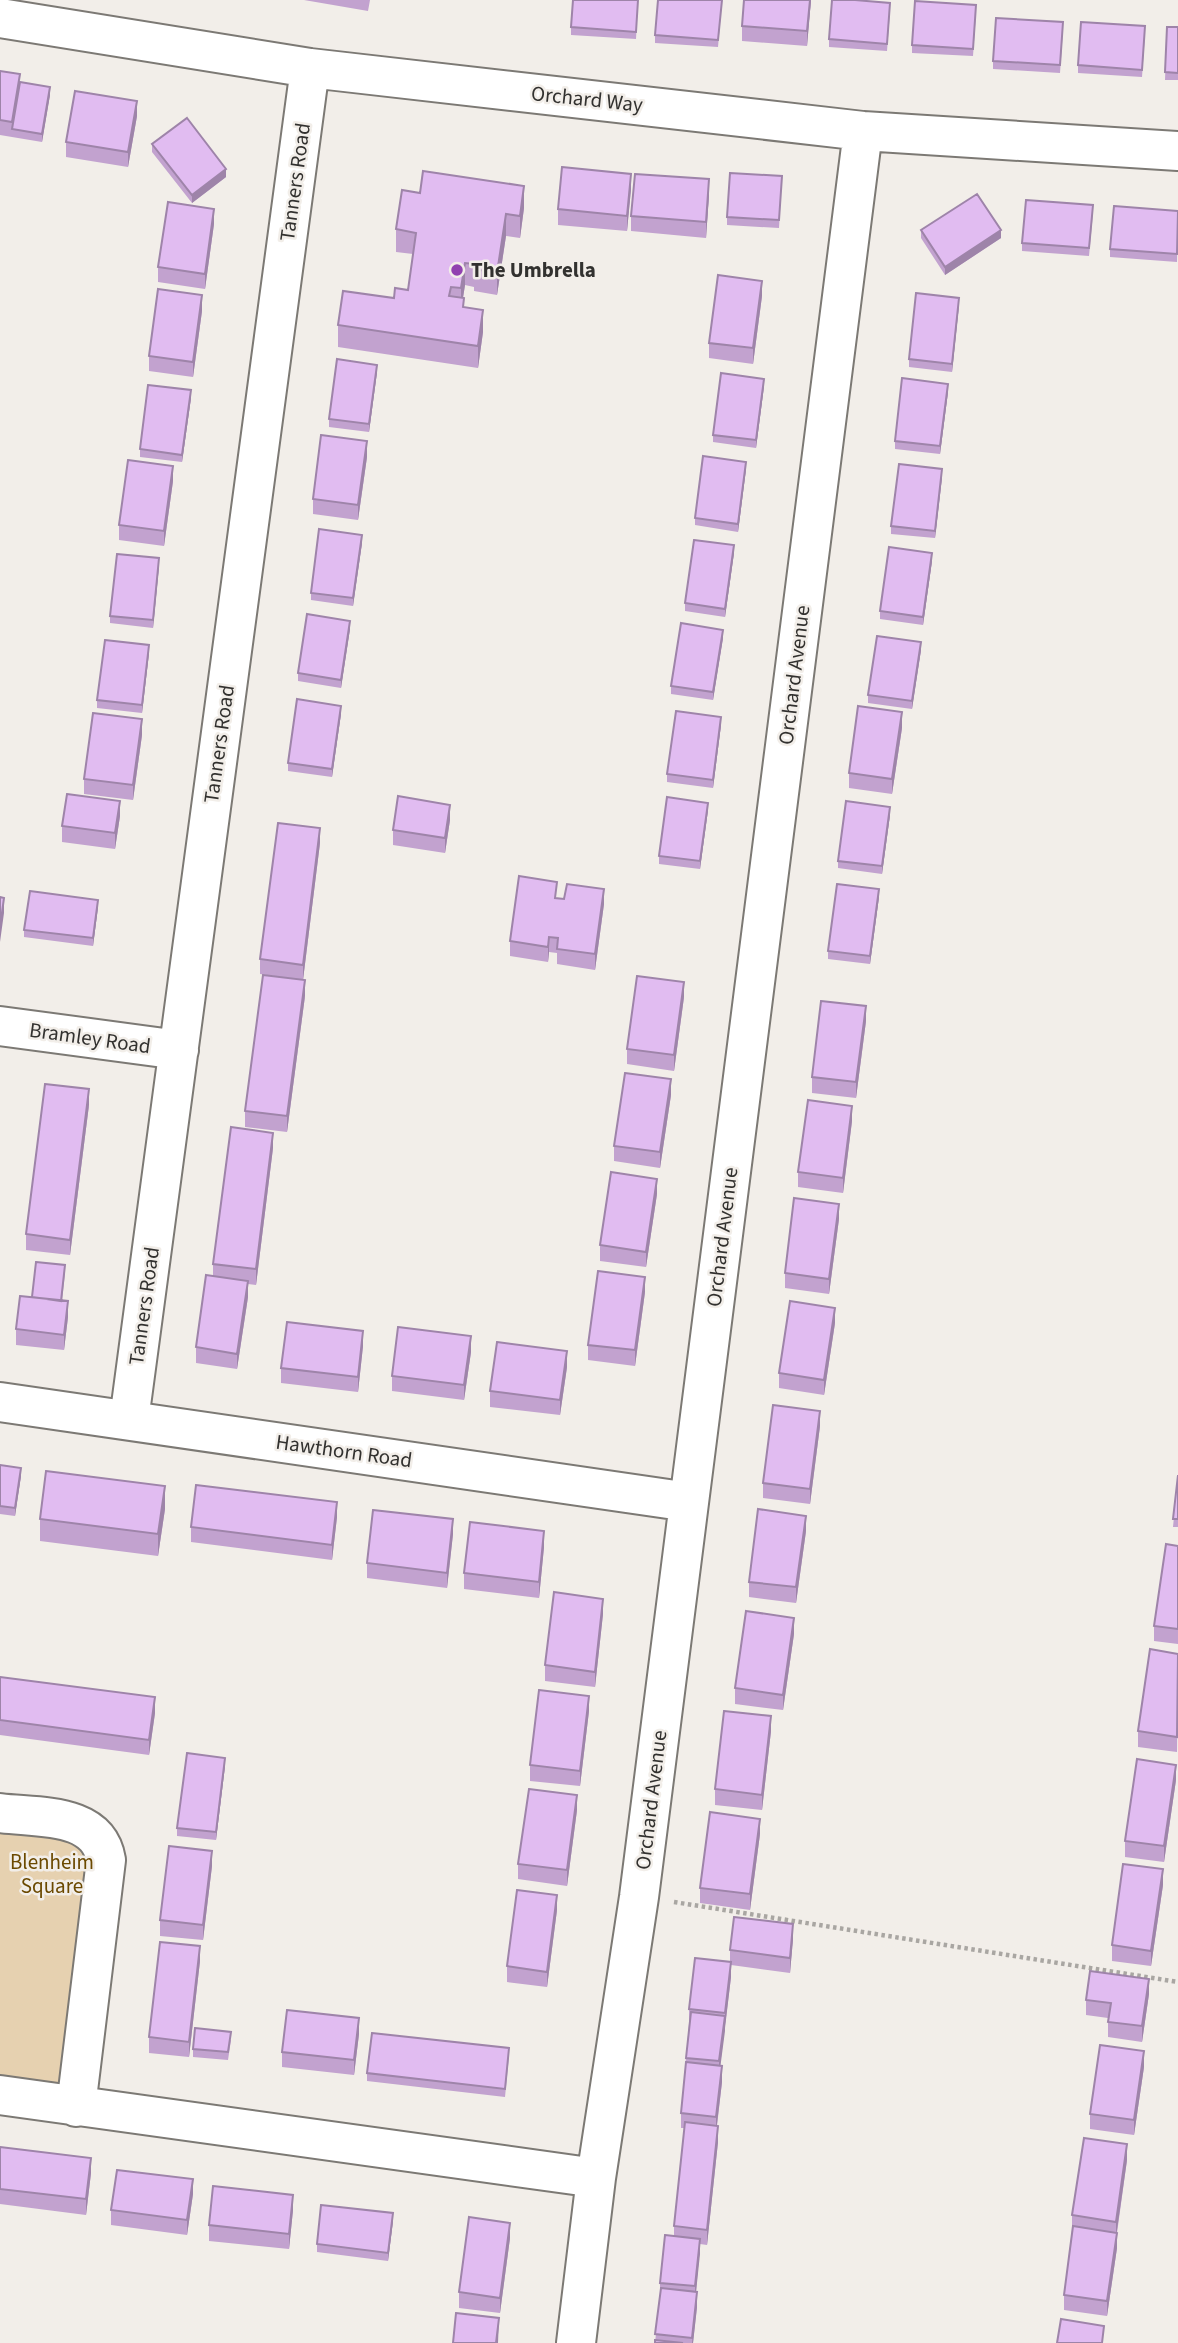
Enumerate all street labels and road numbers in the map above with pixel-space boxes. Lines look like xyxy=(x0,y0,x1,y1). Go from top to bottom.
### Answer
street label: Orchard Way xyxy=(530,78,644,120)
street label: Tanners Road xyxy=(272,121,318,243)
street label: Orchard Avenue xyxy=(771,604,817,746)
street label: Tanners Road xyxy=(196,683,242,805)
street label: Bramley Road xyxy=(27,1015,153,1061)
street label: Orchard Avenue xyxy=(699,1166,745,1308)
street label: Tanners Road xyxy=(121,1245,167,1367)
street label: Hawthorn Road xyxy=(274,1427,414,1475)
street label: Orchard Avenue xyxy=(628,1729,674,1871)

